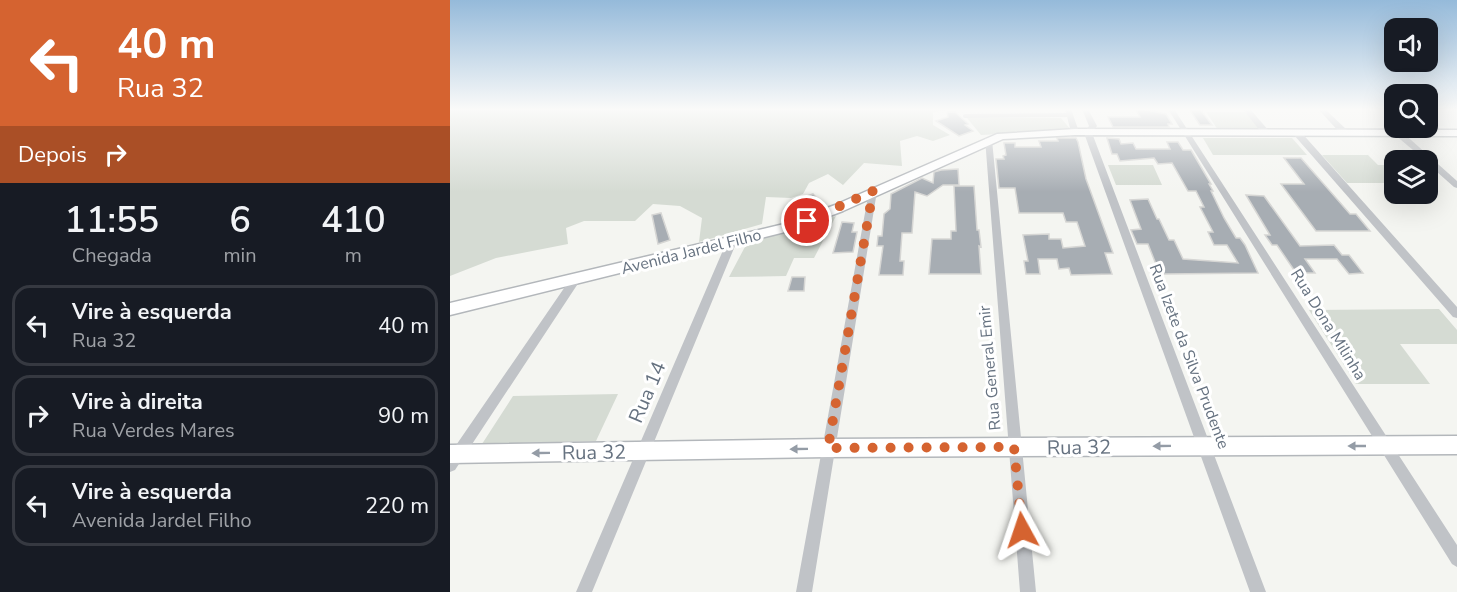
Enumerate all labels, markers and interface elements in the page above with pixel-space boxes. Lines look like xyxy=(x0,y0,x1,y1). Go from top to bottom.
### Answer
text: 40 m xyxy=(117,16,216,73)
map controls xyxy=(1384,18,1438,204)
button: sound xyxy=(1384,18,1438,72)
icon: left xyxy=(18,24,96,102)
text: Rua 32 xyxy=(117,70,204,107)
button: search xyxy=(1384,84,1438,138)
icon: right xyxy=(99,138,132,171)
text: Depois xyxy=(18,140,87,170)
button: layers xyxy=(1384,150,1438,204)
pin xyxy=(781,195,832,246)
text: 11:55 xyxy=(64,196,159,245)
text: 6 xyxy=(229,196,251,245)
text: 410 xyxy=(321,196,386,245)
icon: arrive xyxy=(790,204,823,237)
street label: Avenida Jardel Filho xyxy=(619,224,764,280)
text: Chegada xyxy=(72,242,152,269)
text: min xyxy=(224,242,257,269)
text: m xyxy=(345,242,362,269)
street label: Rua Izete da Silva Prudente xyxy=(1144,261,1235,452)
street label: Rua Dona Milinha xyxy=(1285,265,1371,384)
text: Vire à esquerda xyxy=(72,297,232,327)
street label: Rua General Emir xyxy=(974,304,1006,431)
icon: left xyxy=(21,309,54,342)
text: 40 m xyxy=(378,311,429,341)
text: Rua 32 xyxy=(72,327,136,354)
street label: Rua 14 xyxy=(622,357,672,427)
text: Vire à direita xyxy=(72,387,203,417)
icon: right xyxy=(21,399,54,432)
text: 90 m xyxy=(378,401,429,431)
text: Rua Verdes Mares xyxy=(72,417,235,444)
street label: Rua 32 xyxy=(1047,433,1111,462)
street label: Rua 32 xyxy=(562,438,626,467)
one-way arrow xyxy=(1152,441,1171,451)
one-way arrow xyxy=(1347,441,1366,451)
one-way arrow xyxy=(789,444,808,453)
one-way arrow xyxy=(531,448,550,458)
text: Vire à esquerda xyxy=(72,477,232,507)
icon: left xyxy=(21,489,54,522)
text: 220 m xyxy=(365,491,429,521)
position arrow xyxy=(990,498,1054,562)
text: Avenida Jardel Filho xyxy=(72,507,252,534)

